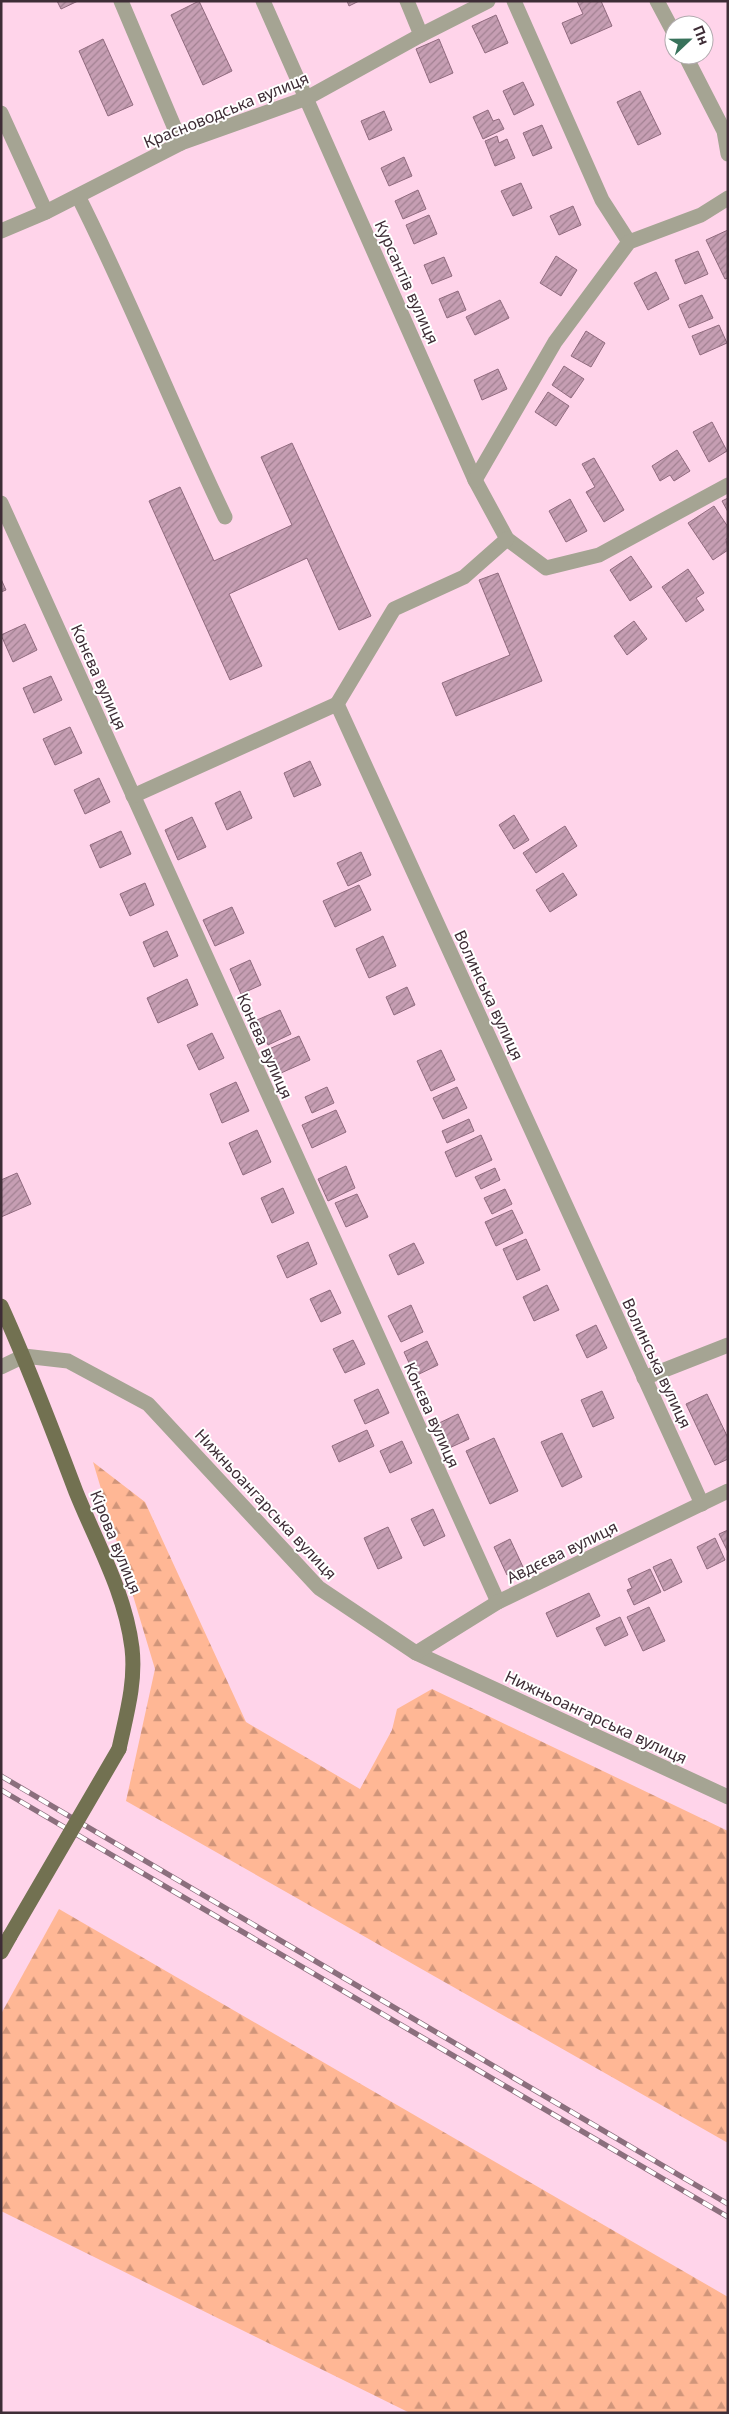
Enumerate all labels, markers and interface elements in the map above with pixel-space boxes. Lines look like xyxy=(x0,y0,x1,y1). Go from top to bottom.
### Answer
north arrow xyxy=(664,15,714,65)
text: Пн xyxy=(689,22,714,48)
street label: Красноводська вулиця xyxy=(140,67,312,153)
street label: Курсантів вулиця xyxy=(370,216,444,348)
street label: Конєва вулиця xyxy=(66,621,132,733)
street label: Волинська вулиця xyxy=(449,926,529,1064)
street label: Конєва вулиця xyxy=(232,990,298,1102)
street label: Волинська вулиця xyxy=(617,1294,697,1432)
street label: Конєва вулиця xyxy=(399,1359,465,1471)
street label: Нижньоангарська вулиця xyxy=(190,1424,342,1584)
street label: Кірова вулиця xyxy=(85,1487,147,1597)
street label: Авдєєва вулиця xyxy=(503,1516,621,1588)
street label: Нижньоангарська вулиця xyxy=(501,1665,691,1769)

